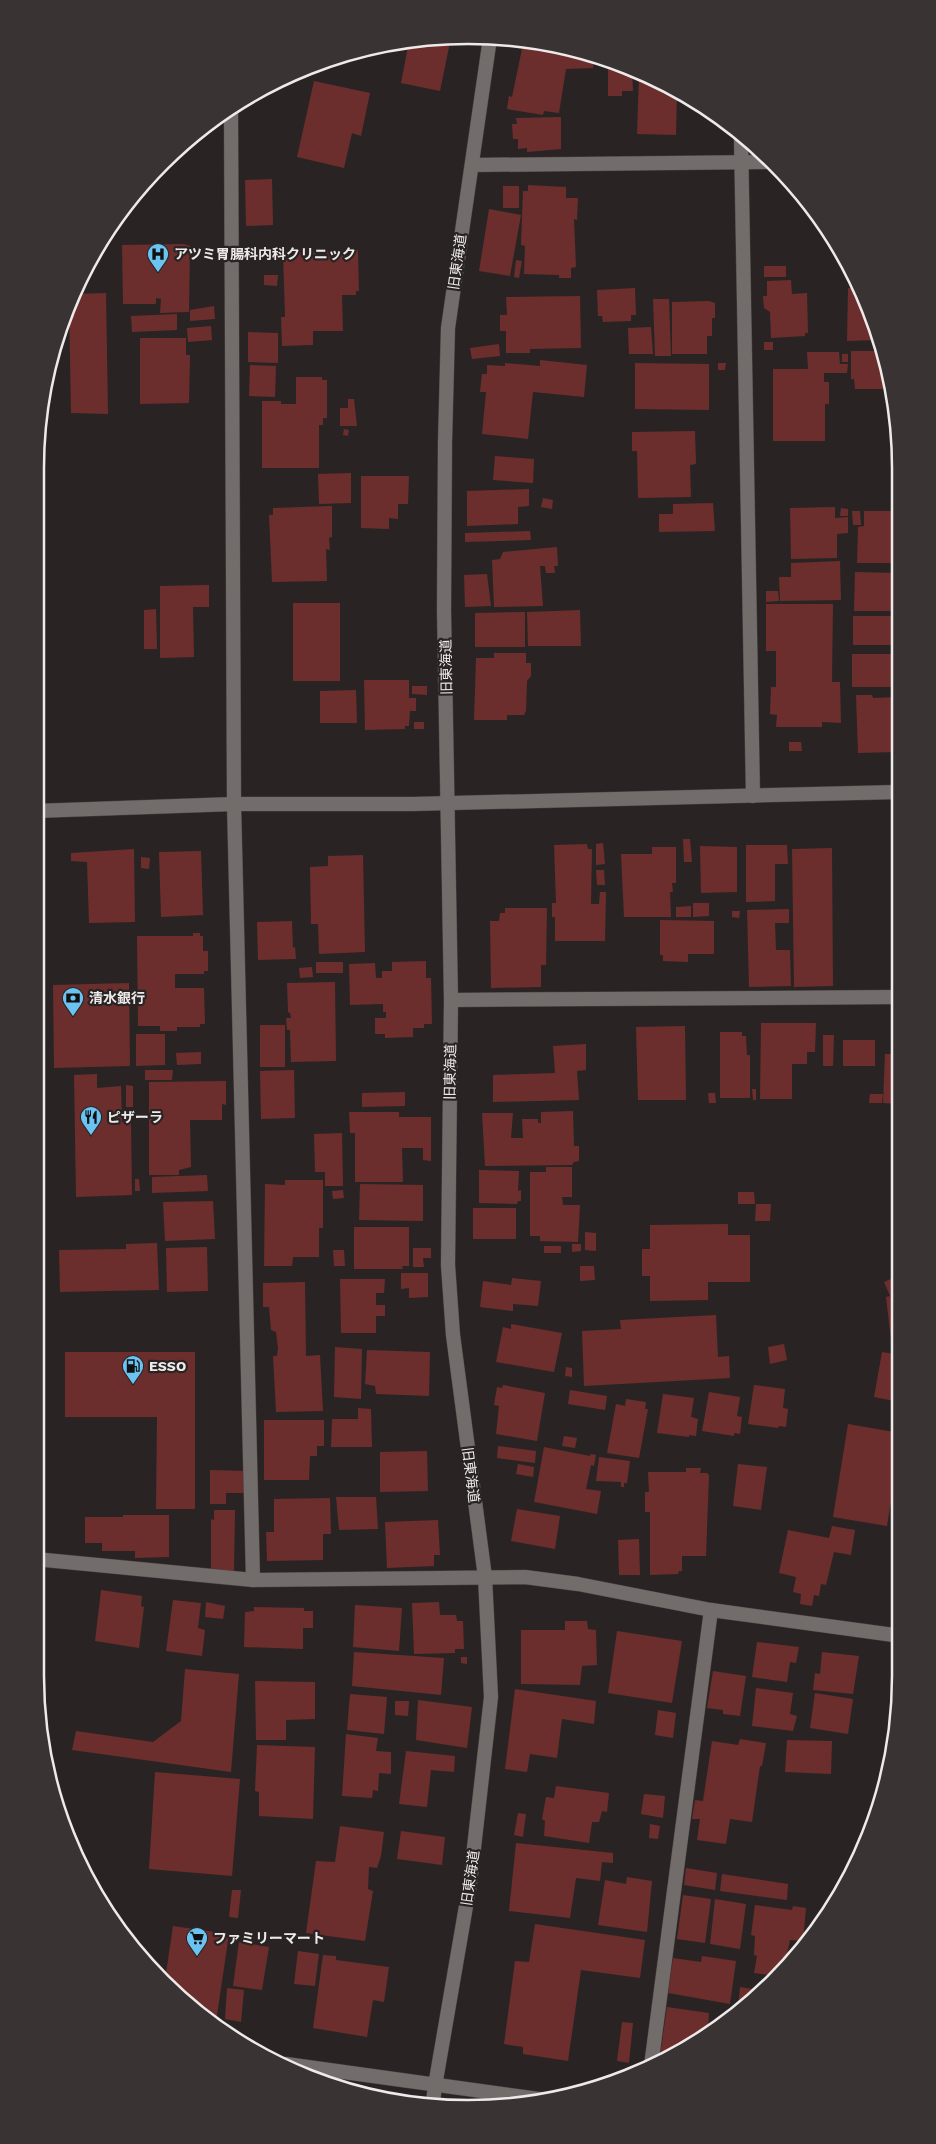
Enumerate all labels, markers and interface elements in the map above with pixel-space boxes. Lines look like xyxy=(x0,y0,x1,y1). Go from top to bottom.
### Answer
street label: 旧東海道 xyxy=(445,233,469,291)
hospital icon: アツミ胃腸科内科クリニック xyxy=(146,242,170,273)
place label: アツミ胃腸科内科クリニック xyxy=(174,246,356,262)
street label: 旧東海道 xyxy=(438,639,454,695)
bank icon: 清水銀行 xyxy=(61,986,85,1017)
place label: 清水銀行 xyxy=(89,990,145,1006)
street label: 旧東海道 xyxy=(442,1044,458,1100)
restaurant icon: ピザーラ xyxy=(79,1105,103,1136)
place label: ピザーラ xyxy=(107,1109,163,1125)
fuel station icon: ESSO xyxy=(121,1354,145,1385)
place label: ESSO xyxy=(149,1358,186,1374)
street label: 旧東海道 xyxy=(460,1446,482,1504)
street label: 旧東海道 xyxy=(458,1849,482,1907)
supermarket icon: ファミリーマート xyxy=(185,1926,209,1957)
place label: ファミリーマート xyxy=(213,1930,325,1946)

